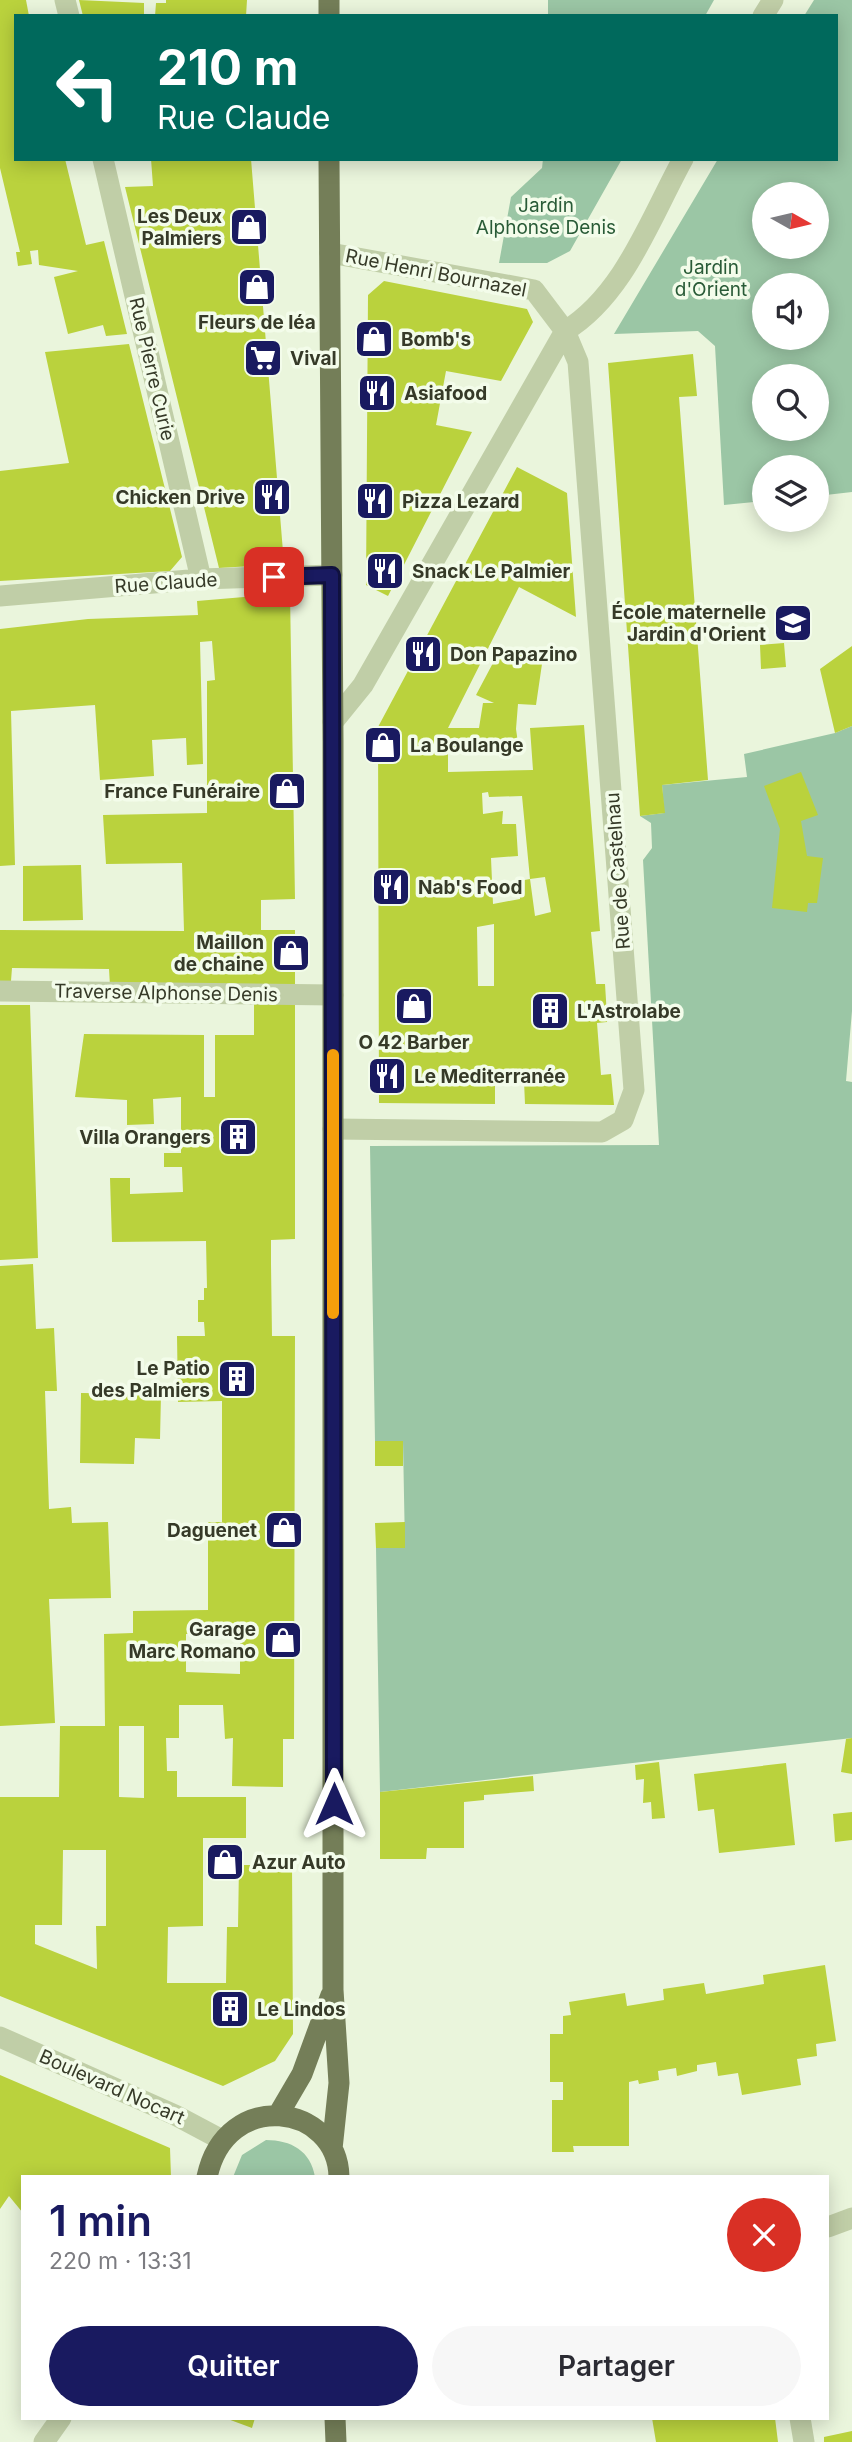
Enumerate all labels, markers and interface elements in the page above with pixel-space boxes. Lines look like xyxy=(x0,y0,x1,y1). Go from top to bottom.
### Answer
text: 210 m xyxy=(157,38,298,97)
icon: left xyxy=(42,42,133,133)
text: Rue Claude xyxy=(157,98,330,137)
north arrow xyxy=(752,182,830,259)
map controls xyxy=(752,182,829,532)
park label: Jardin Alphonse Denis xyxy=(476,194,616,239)
place label: Les Deux Palmiers xyxy=(137,205,222,250)
shop icon: Les Deux Palmiers xyxy=(228,206,270,248)
street label: Rue Henri Bournazel xyxy=(343,244,529,302)
park label: Jardin d'Orient xyxy=(675,256,747,301)
shop icon: Fleurs de léa xyxy=(236,266,278,308)
button: sound xyxy=(752,273,829,350)
street label: Rue Pierre Curie xyxy=(124,295,180,443)
place label: Fleurs de léa xyxy=(198,311,316,334)
shop icon: Bomb's xyxy=(353,318,395,360)
place label: Bomb's xyxy=(401,328,471,351)
supermarket icon: Vival xyxy=(242,337,284,379)
place label: Vival xyxy=(290,347,337,370)
button: search xyxy=(752,364,829,441)
restaurant icon: Asiafood xyxy=(356,372,398,414)
place label: Asiafood xyxy=(404,382,487,405)
button: layers xyxy=(752,455,829,532)
restaurant icon: Chicken Drive xyxy=(251,476,293,518)
restaurant icon: Pizza Lezard xyxy=(354,480,396,522)
place label: Chicken Drive xyxy=(115,486,245,509)
place label: Pizza Lezard xyxy=(402,490,520,513)
pin xyxy=(244,547,304,607)
restaurant icon: Snack Le Palmier xyxy=(364,550,406,592)
icon: arrive xyxy=(255,558,293,596)
place label: Snack Le Palmier xyxy=(412,560,571,583)
street label: Rue Claude xyxy=(114,568,218,598)
place label: École maternelle Jardin d'Orient xyxy=(612,601,766,646)
school or university icon: École maternelle Jardin d'Orient xyxy=(772,602,814,644)
restaurant icon: Don Papazino xyxy=(402,633,444,675)
place label: Don Papazino xyxy=(450,643,578,666)
shop icon: La Boulange xyxy=(362,724,404,766)
place label: La Boulange xyxy=(410,734,524,757)
shop icon: France Funéraire xyxy=(266,770,308,812)
place label: France Funéraire xyxy=(104,780,260,803)
street label: Rue de Castelnau xyxy=(601,792,635,950)
restaurant icon: Nab's Food xyxy=(370,866,412,908)
place label: Nab's Food xyxy=(418,876,522,899)
place label: Maillon de chaine xyxy=(174,931,264,976)
shop icon: Maillon de chaine xyxy=(270,932,312,974)
street label: Traverse Alphonse Denis xyxy=(54,980,278,1006)
shop icon: O 42 Barber xyxy=(393,985,435,1027)
building icon: L'Astrolabe xyxy=(529,990,571,1032)
place label: L'Astrolabe xyxy=(577,1000,681,1023)
place label: O 42 Barber xyxy=(358,1031,470,1054)
restaurant icon: Le Mediterranée xyxy=(366,1055,408,1097)
place label: Le Mediterranée xyxy=(414,1065,566,1088)
building icon: Villa Orangers xyxy=(217,1116,259,1158)
place label: Villa Orangers xyxy=(79,1126,211,1149)
place label: Le Patio des Palmiers xyxy=(91,1357,210,1402)
building icon: Le Patio des Palmiers xyxy=(216,1358,258,1400)
shop icon: Daguenet xyxy=(263,1509,305,1551)
place label: Daguenet xyxy=(167,1519,257,1542)
place label: Garage Marc Romano xyxy=(129,1618,256,1663)
shop icon: Garage Marc Romano xyxy=(262,1619,304,1661)
position arrow xyxy=(297,1767,371,1841)
shop icon: Azur Auto xyxy=(204,1841,246,1883)
place label: Azur Auto xyxy=(252,1851,346,1874)
building icon: Le Lindos xyxy=(209,1988,251,2030)
place label: Le Lindos xyxy=(257,1998,346,2021)
street label: Boulevard Nocart xyxy=(36,2045,188,2129)
text: 1 min xyxy=(49,2195,152,2246)
button: close xyxy=(727,2198,801,2272)
text: 220 m · 13:31 xyxy=(49,2247,192,2275)
button: Quitter xyxy=(49,2326,418,2406)
button: Partager xyxy=(432,2326,801,2406)

